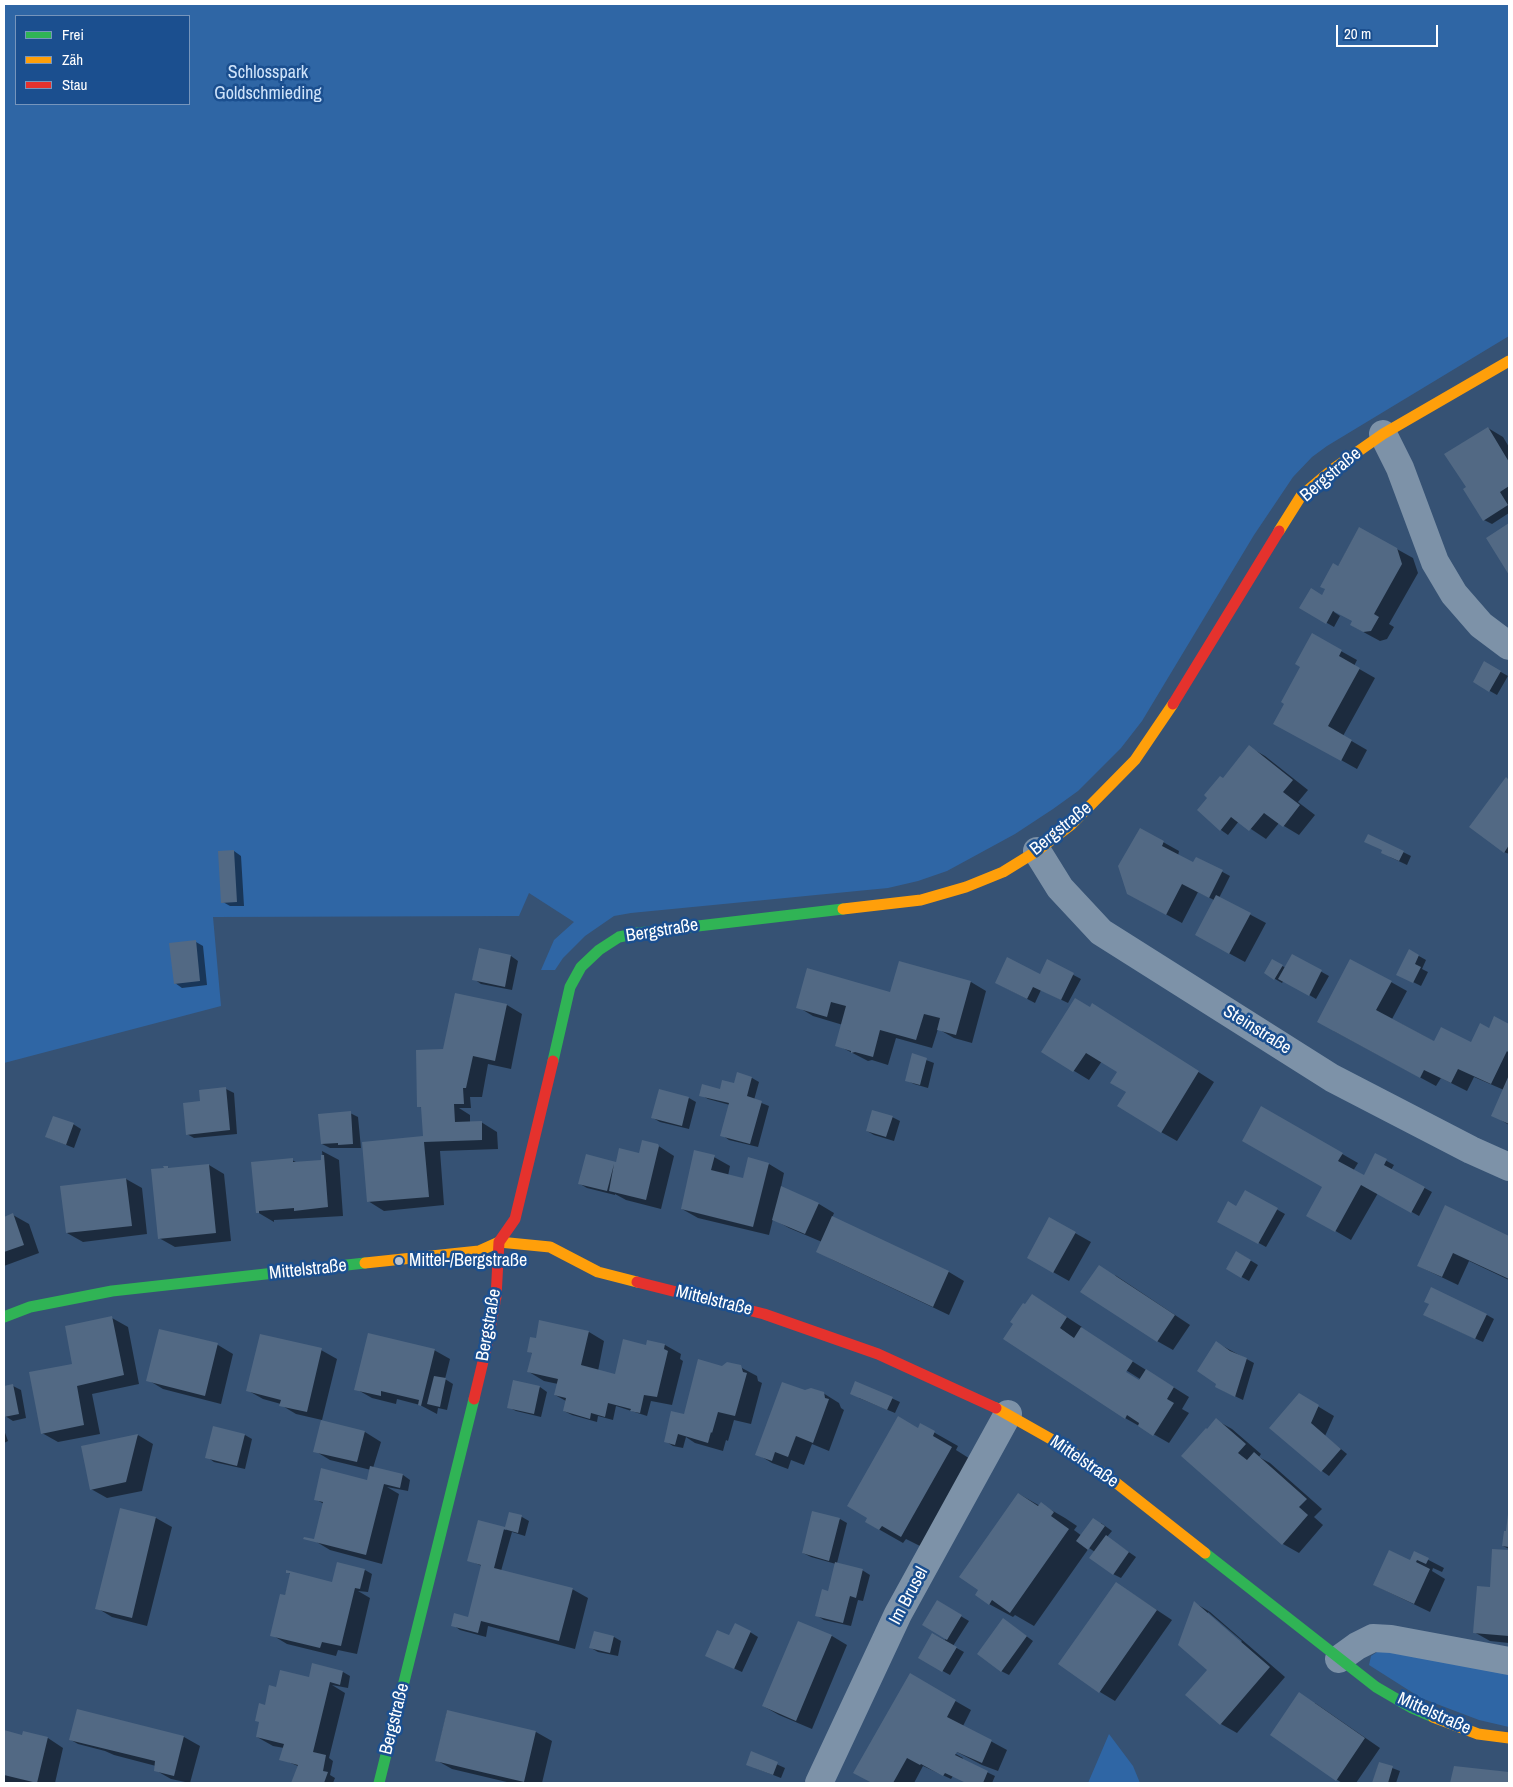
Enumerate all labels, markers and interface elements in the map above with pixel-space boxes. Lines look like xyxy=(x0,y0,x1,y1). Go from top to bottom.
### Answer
legend xyxy=(15,15,190,105)
scale bar xyxy=(1338,15,1440,47)
text: 20 m xyxy=(1344,23,1371,44)
text: Frei xyxy=(62,24,84,45)
text: Zäh xyxy=(62,49,83,70)
park label: Schlosspark Goldschmieding xyxy=(214,62,322,104)
text: Stau xyxy=(62,74,87,95)
street label: Bergstraße xyxy=(1296,443,1366,507)
street label: Bergstraße xyxy=(1026,798,1096,860)
street label: Bergstraße xyxy=(624,915,700,947)
street label: Steinstraße xyxy=(1219,1001,1295,1059)
place label: Mittel-/Bergstraße xyxy=(409,1250,527,1272)
street label: Mittelstraße xyxy=(268,1255,348,1285)
marker: Mittel-/Bergstraße xyxy=(393,1255,405,1267)
street label: Mittelstraße xyxy=(674,1281,754,1321)
street label: Bergstraße xyxy=(472,1287,506,1363)
street label: Mittelstraße xyxy=(1046,1431,1122,1493)
street label: Im Brusel xyxy=(885,1563,933,1629)
street label: Bergstraße xyxy=(376,1681,414,1757)
street label: Mittelstraße xyxy=(1394,1688,1474,1740)

